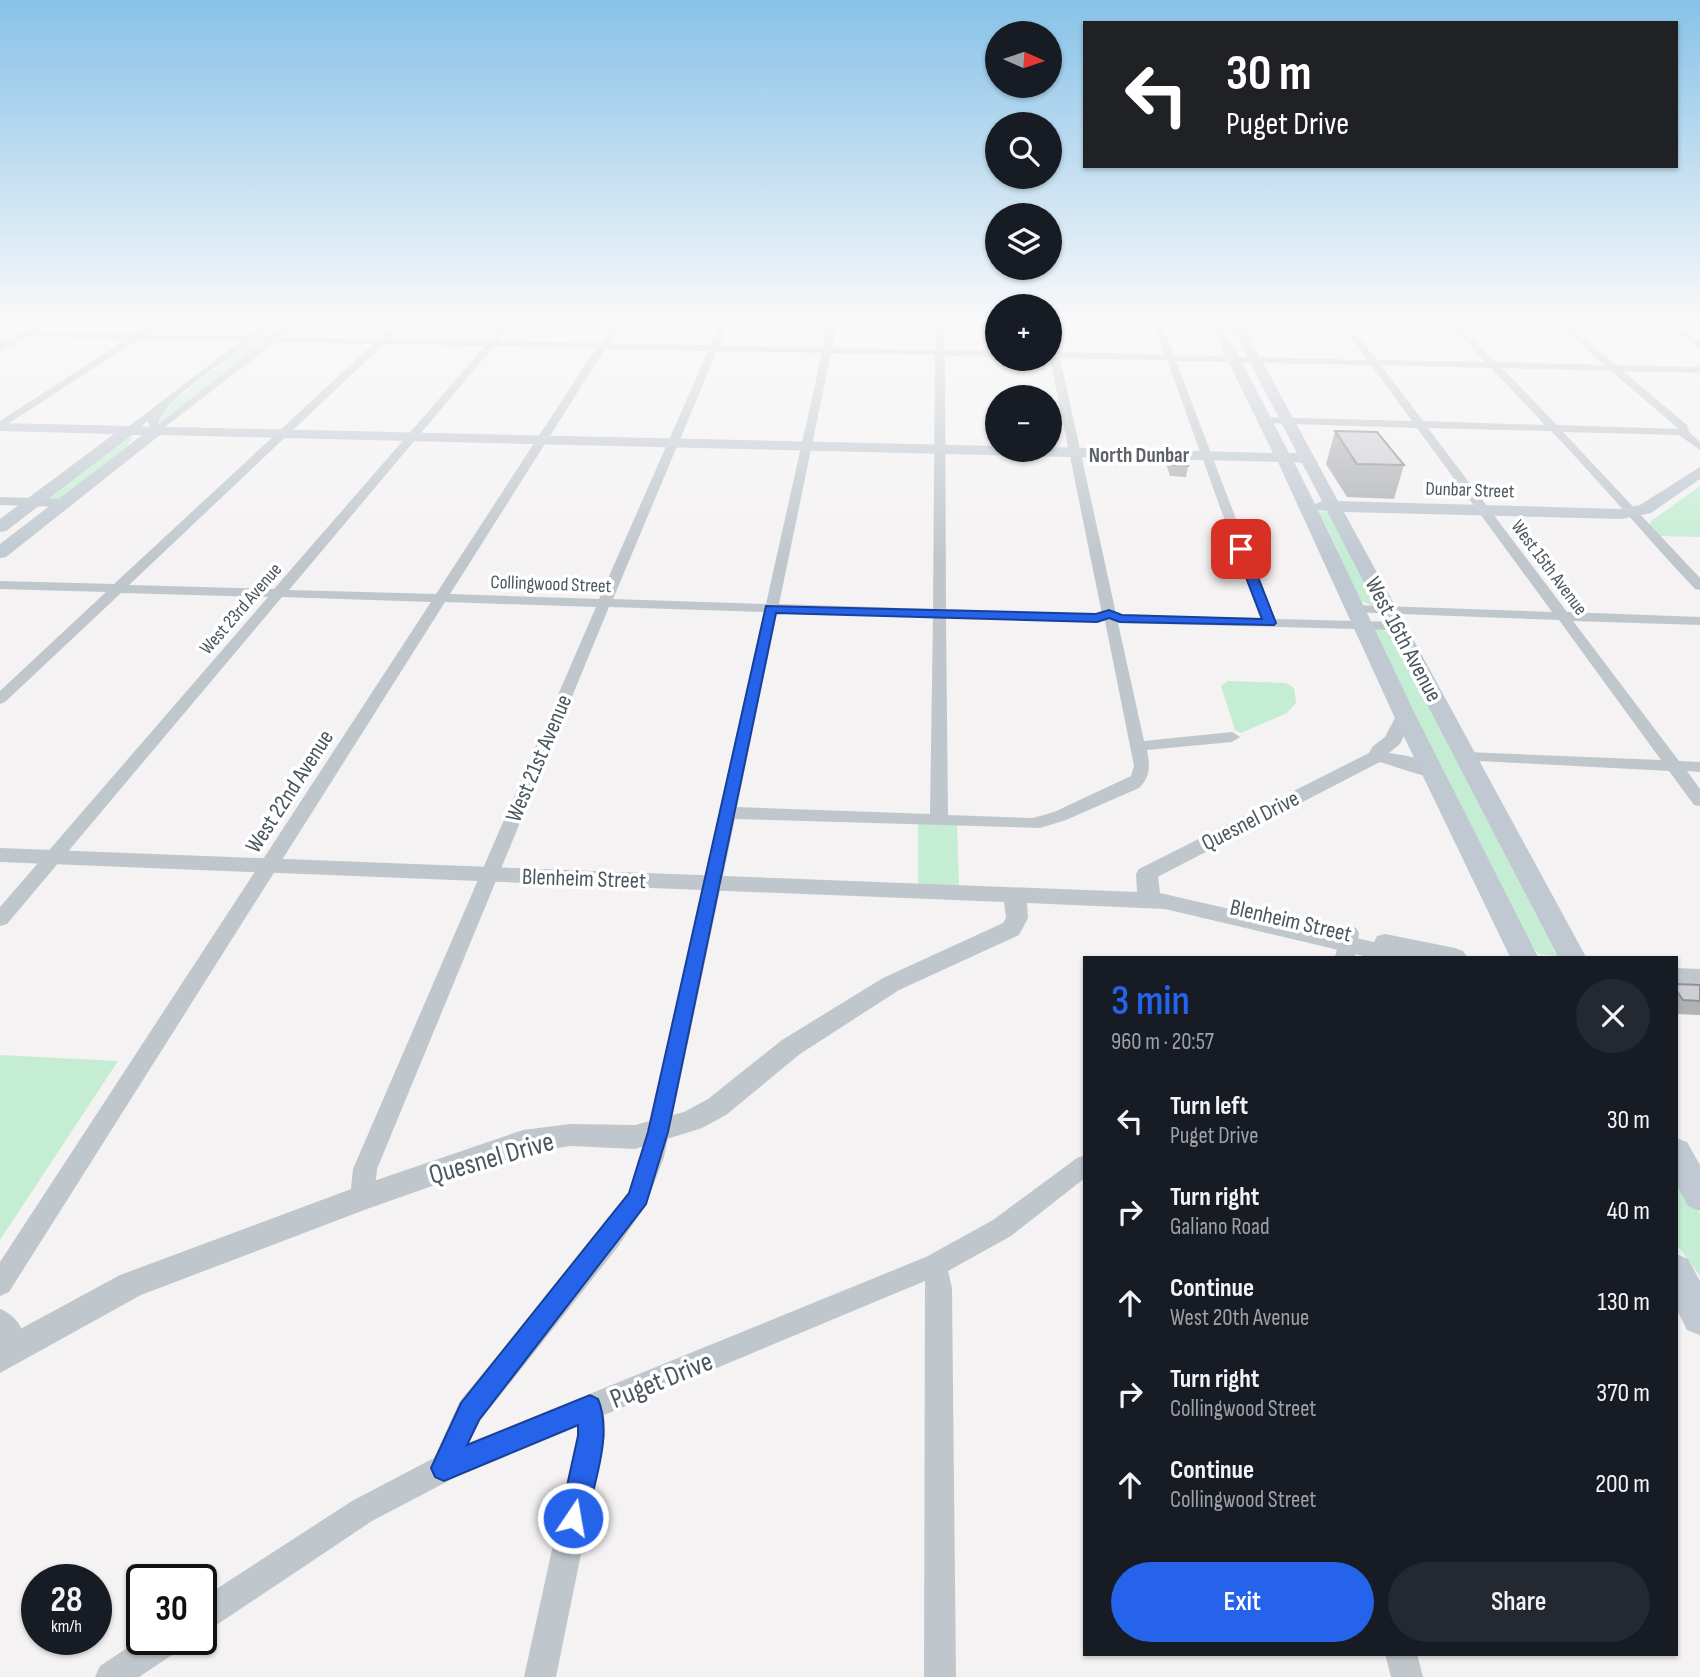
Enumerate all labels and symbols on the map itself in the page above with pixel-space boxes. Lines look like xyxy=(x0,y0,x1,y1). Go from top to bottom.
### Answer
north arrow xyxy=(985,21,1062,98)
district label: North Dunbar xyxy=(1089,443,1190,468)
street label: Dunbar Street xyxy=(1425,477,1515,504)
street label: West 15th Avenue xyxy=(1506,516,1592,620)
pin xyxy=(1211,519,1271,579)
street label: West 23rd Avenue xyxy=(195,559,287,659)
street label: Collingwood Street xyxy=(490,571,612,598)
street label: West 16th Avenue xyxy=(1358,572,1448,707)
street label: West 21st Avenue xyxy=(500,691,578,826)
street label: West 22nd Avenue xyxy=(240,725,340,858)
street label: Quesnel Drive xyxy=(1197,784,1304,857)
street label: Blenheim Street xyxy=(522,863,646,895)
street label: Blenheim Street xyxy=(1227,893,1354,949)
street label: Quesnel Drive xyxy=(425,1125,558,1192)
street label: Puget Drive xyxy=(605,1345,718,1416)
position arrow xyxy=(536,1481,610,1555)
speed limit sign: 30 xyxy=(126,1564,217,1655)

